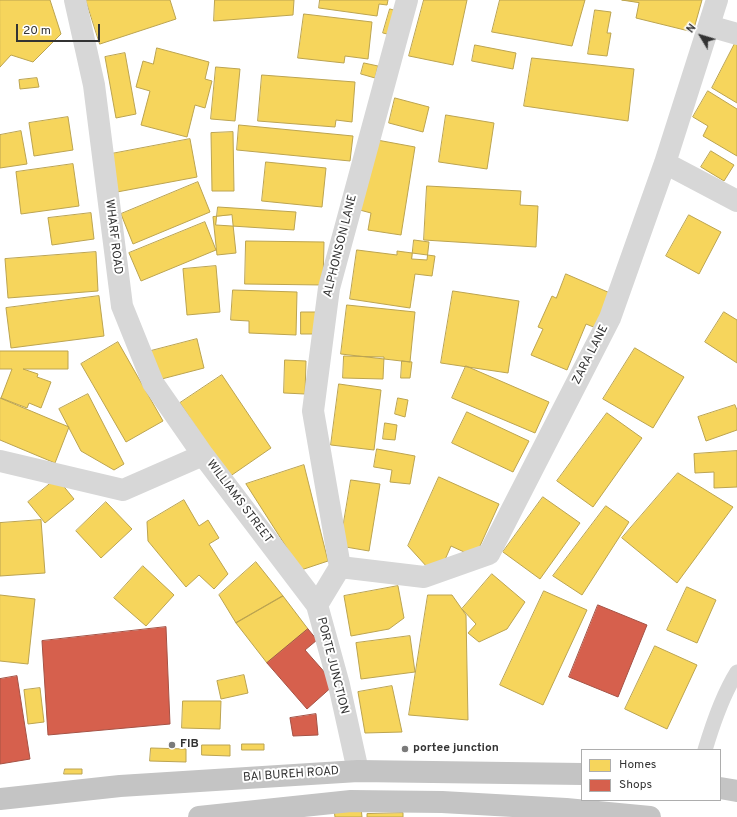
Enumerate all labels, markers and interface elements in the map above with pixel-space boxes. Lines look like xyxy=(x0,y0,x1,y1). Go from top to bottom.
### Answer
scale bar xyxy=(18,16,102,42)
north arrow xyxy=(681,16,721,56)
text: N xyxy=(684,21,699,36)
text: 20 m xyxy=(23,23,51,39)
street label: ALPHONSON LANE xyxy=(321,193,361,299)
street label: WHARF ROAD xyxy=(101,198,125,276)
street label: ZARA LANE xyxy=(570,323,612,387)
street label: WILLIAMS STREET xyxy=(203,457,275,547)
street label: PORTE JUNCTION xyxy=(313,616,351,716)
place label: FIB xyxy=(180,738,199,752)
marker: FIB xyxy=(167,740,177,750)
place label: portee junction xyxy=(413,742,499,756)
marker: portee junction xyxy=(400,744,410,754)
legend xyxy=(581,749,721,801)
text: Homes xyxy=(619,757,656,773)
street label: BAI BUREH ROAD xyxy=(242,764,340,786)
text: Shops xyxy=(619,777,652,793)

